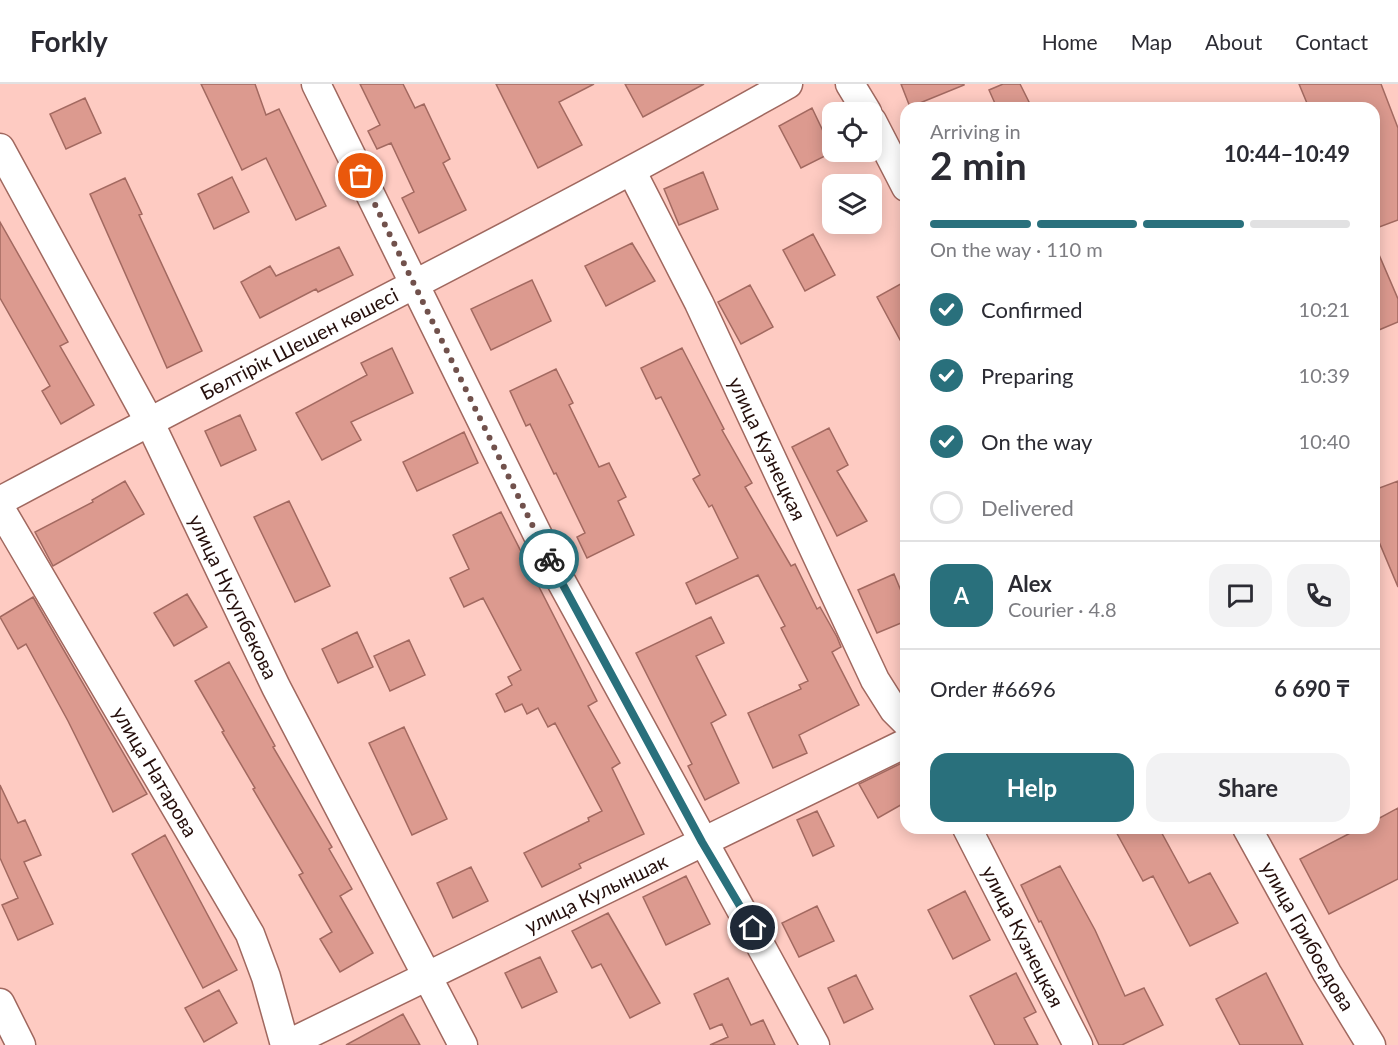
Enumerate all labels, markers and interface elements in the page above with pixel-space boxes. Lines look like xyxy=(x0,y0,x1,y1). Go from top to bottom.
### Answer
text: Forkly xyxy=(30,24,108,58)
text: Home xyxy=(1042,29,1098,54)
text: Map xyxy=(1131,29,1172,54)
text: About xyxy=(1205,29,1262,54)
text: Contact xyxy=(1295,29,1368,54)
map controls xyxy=(822,102,882,234)
button: locate xyxy=(822,102,882,162)
text: Arriving in xyxy=(930,119,1021,143)
text: 10:44–10:49 xyxy=(1224,140,1350,167)
text: 2 min xyxy=(930,142,1027,188)
pin xyxy=(335,150,386,201)
icon: bag xyxy=(344,159,377,192)
button: layers xyxy=(822,174,882,234)
text: On the way · 110 m xyxy=(930,237,1103,261)
street label: Бөлтірік Шешен көшесі xyxy=(196,282,402,404)
icon: check xyxy=(930,293,963,326)
text: Confirmed xyxy=(981,296,1083,323)
text: 10:21 xyxy=(1299,297,1350,321)
icon: check xyxy=(930,359,963,392)
text: Preparing xyxy=(981,362,1073,389)
text: 10:39 xyxy=(1299,363,1350,387)
street label: улица Кузнецкая xyxy=(724,373,812,524)
icon: check xyxy=(930,425,963,458)
text: On the way xyxy=(981,428,1092,455)
text: 10:40 xyxy=(1299,429,1350,453)
text: Delivered xyxy=(981,494,1074,521)
street label: улица Нусупбекова xyxy=(184,510,283,683)
courier xyxy=(519,529,579,589)
icon: bike xyxy=(533,543,566,576)
button: chat xyxy=(1209,564,1272,627)
button: phone xyxy=(1287,564,1350,627)
text: Alex xyxy=(1008,570,1052,597)
text: A xyxy=(954,582,969,609)
text: Courier · 4.8 xyxy=(1008,597,1117,621)
text: Order #6696 xyxy=(930,675,1056,702)
text: 6 690 ₸ xyxy=(1274,675,1350,702)
street label: улица Натарова xyxy=(108,702,203,841)
button: Help xyxy=(930,753,1134,822)
button: Share xyxy=(1146,753,1350,822)
street label: улица Кулыншак xyxy=(520,848,672,938)
street label: улица Грибоедова xyxy=(1257,857,1360,1015)
street label: улица Кузнецкая xyxy=(977,861,1070,1011)
pin xyxy=(727,902,778,953)
icon: home xyxy=(736,911,769,944)

